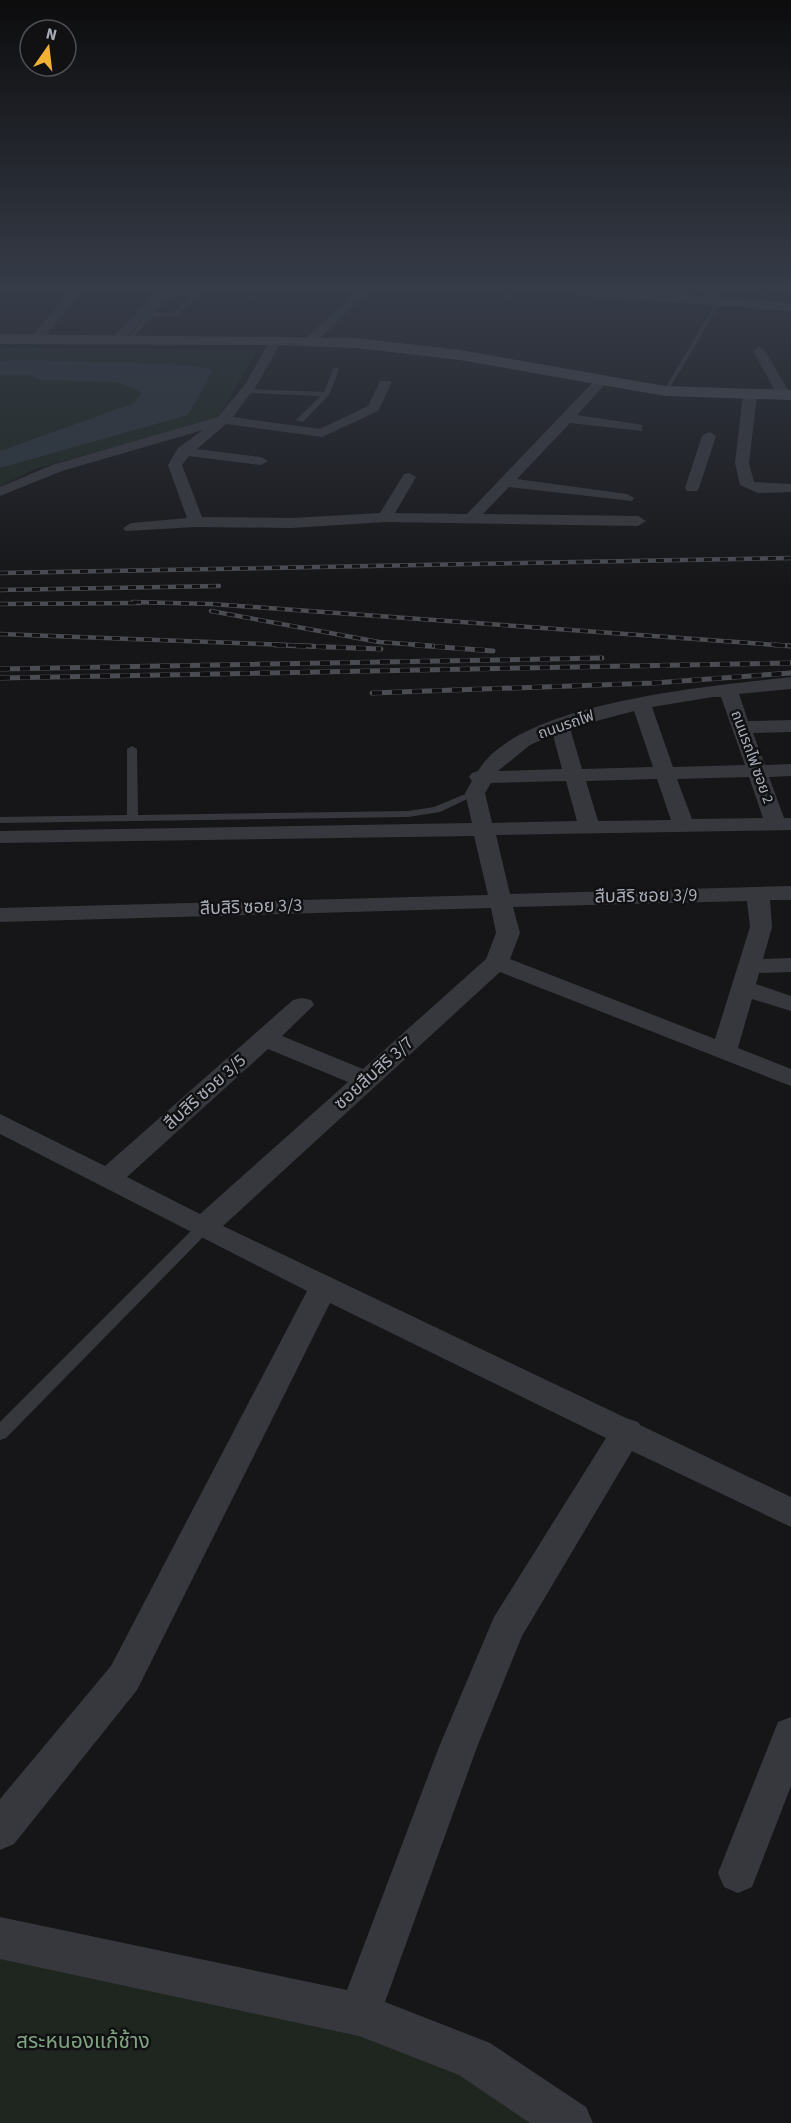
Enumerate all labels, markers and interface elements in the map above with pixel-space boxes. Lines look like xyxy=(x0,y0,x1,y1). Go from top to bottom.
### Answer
north arrow xyxy=(18,18,78,78)
text: N xyxy=(44,22,59,46)
street label: ถนนรถไฟ xyxy=(535,706,597,744)
street label: ถนนรถไฟ ซอย 2 xyxy=(725,708,779,806)
street label: สืบสิริ ซอย 3/9 xyxy=(594,883,698,909)
street label: สืบสิริ ซอย 3/3 xyxy=(199,893,303,921)
street label: ซอยสืบสิริ 3/7 xyxy=(329,1031,419,1115)
street label: สืบสิริ ซอย 3/5 xyxy=(158,1048,252,1136)
park label: สระหนองแก้ช้าง xyxy=(16,2026,150,2056)

